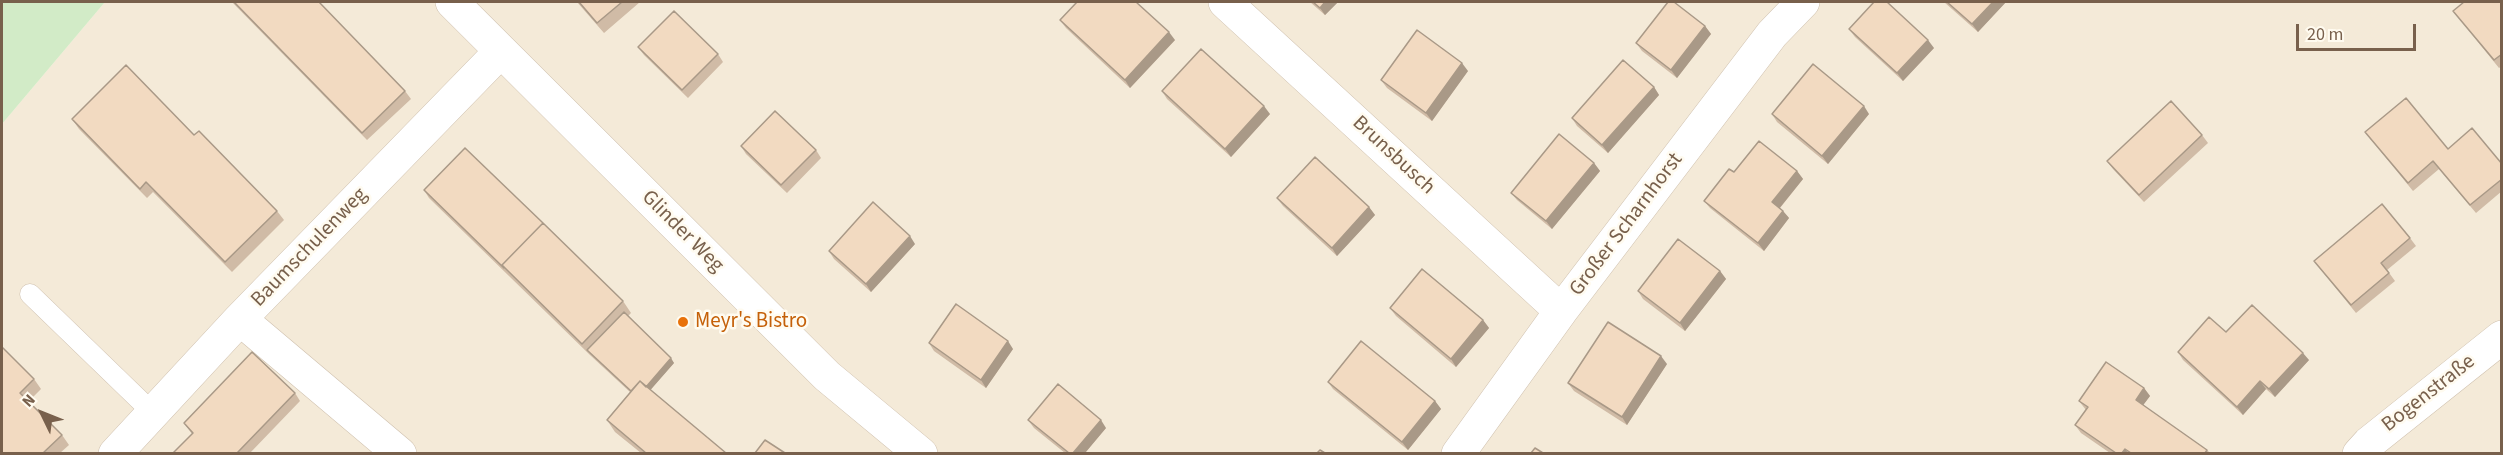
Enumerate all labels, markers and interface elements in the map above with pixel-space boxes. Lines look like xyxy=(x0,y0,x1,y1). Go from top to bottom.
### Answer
scale bar xyxy=(2299,12,2419,50)
text: 20 m xyxy=(2307,22,2343,47)
street label: Brunsbusch xyxy=(1346,111,1440,201)
street label: Großer Scharnhorst xyxy=(1565,149,1689,301)
street label: Baumschulenweg xyxy=(247,183,373,313)
street label: Glinder Weg xyxy=(636,186,728,278)
place label: Meyr's Bistro xyxy=(695,309,807,335)
marker: Meyr's Bistro xyxy=(676,315,690,329)
street label: Bogenstraße xyxy=(2377,350,2481,438)
north arrow xyxy=(12,383,72,443)
text: N xyxy=(17,389,41,412)

